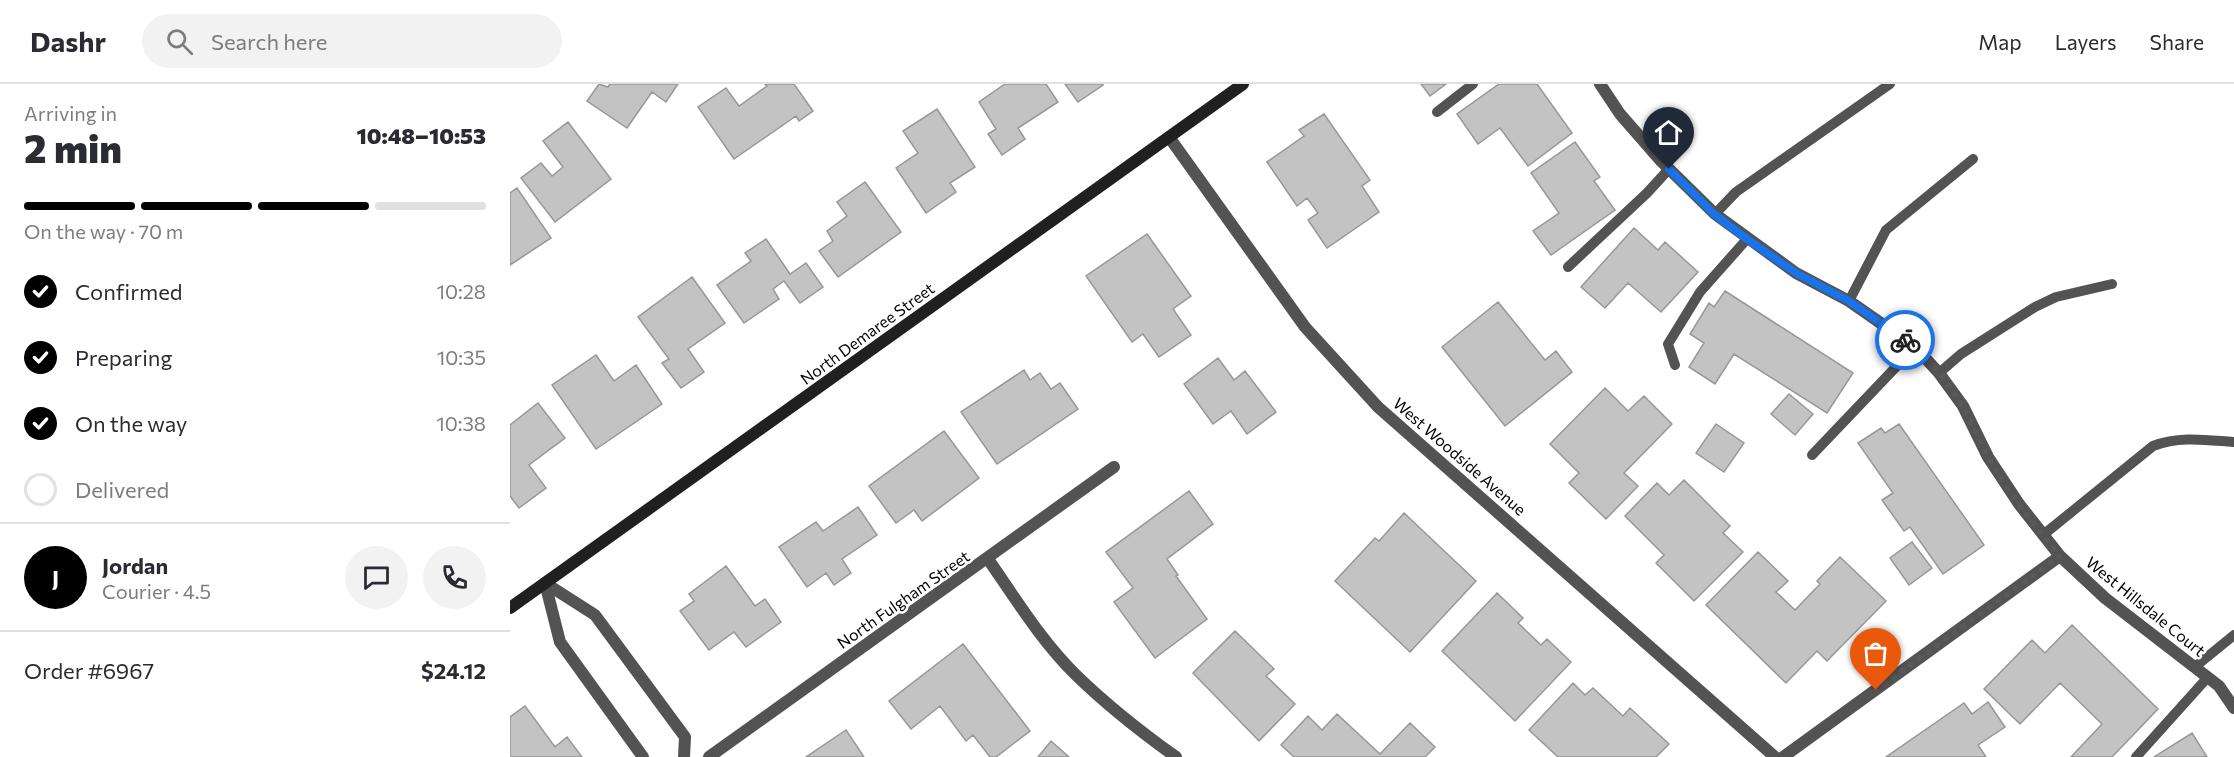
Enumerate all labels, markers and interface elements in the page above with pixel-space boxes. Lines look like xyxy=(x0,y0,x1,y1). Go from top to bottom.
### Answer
search box xyxy=(142,14,562,68)
text: Dashr xyxy=(30,24,106,58)
icon: search xyxy=(163,25,196,58)
text: Search here xyxy=(211,28,327,55)
text: Map xyxy=(1978,29,2022,54)
text: Layers xyxy=(2055,29,2117,54)
text: Share xyxy=(2150,29,2204,54)
text: Arriving in xyxy=(24,101,117,125)
pin xyxy=(1643,107,1694,169)
icon: home xyxy=(1652,116,1685,149)
text: 10:48–10:53 xyxy=(356,122,486,149)
text: 2 min xyxy=(24,123,122,171)
text: On the way · 70 m xyxy=(24,219,183,243)
icon: check xyxy=(24,275,57,308)
text: Confirmed xyxy=(75,278,182,305)
street label: North Demaree Street xyxy=(796,278,938,388)
text: 10:28 xyxy=(437,279,486,303)
courier xyxy=(1875,310,1935,370)
icon: bike xyxy=(1889,324,1922,357)
icon: check xyxy=(24,341,57,374)
text: Preparing xyxy=(75,344,172,371)
text: 10:35 xyxy=(437,345,486,369)
street label: West Woodside Avenue xyxy=(1390,393,1530,519)
icon: check xyxy=(24,407,57,440)
text: On the way xyxy=(75,410,187,437)
text: 10:38 xyxy=(436,411,486,435)
text: Delivered xyxy=(75,476,169,503)
button: chat xyxy=(345,546,408,609)
button: phone xyxy=(423,546,486,609)
street label: North Fulgham Street xyxy=(833,546,973,652)
text: Jordan xyxy=(102,552,168,579)
street label: West Hillsdale Court xyxy=(2083,552,2210,660)
text: J xyxy=(52,564,59,591)
text: Courier · 4.5 xyxy=(102,579,211,603)
pin xyxy=(1850,628,1901,690)
icon: bag xyxy=(1859,637,1892,670)
text: Order #6967 xyxy=(24,657,154,684)
text: $24.12 xyxy=(421,657,486,684)

